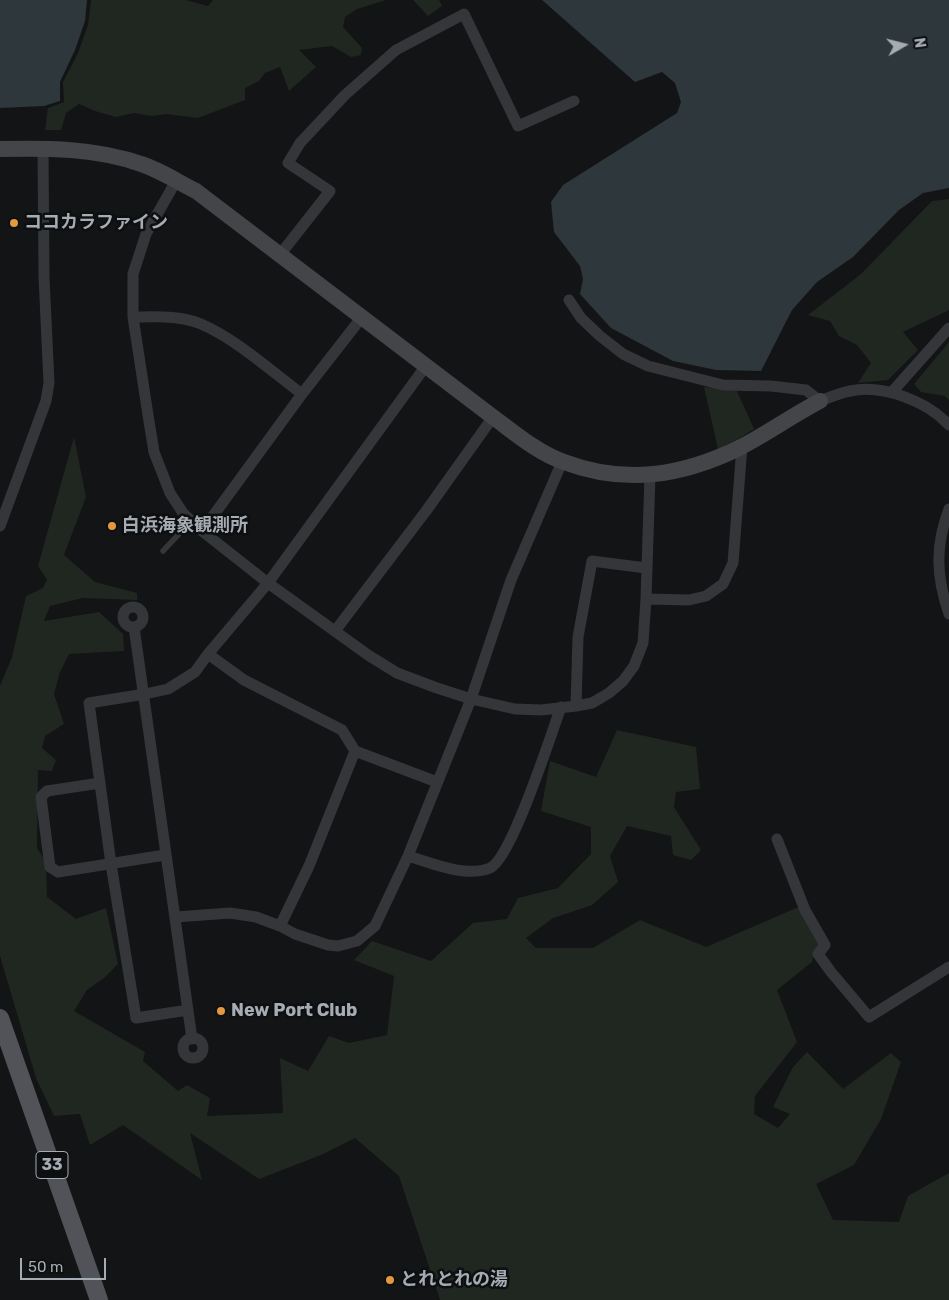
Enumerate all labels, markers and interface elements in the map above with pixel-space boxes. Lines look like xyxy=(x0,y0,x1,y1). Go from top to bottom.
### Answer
north arrow xyxy=(879,20,929,70)
text: N xyxy=(910,37,928,49)
place label: ココカラファイン xyxy=(24,212,168,234)
marker: ココカラファイン xyxy=(8,217,20,229)
place label: 白浜海象観測所 xyxy=(122,515,248,537)
marker: 白浜海象観測所 xyxy=(106,520,118,532)
place label: New Port Club xyxy=(231,1000,357,1022)
marker: New Port Club xyxy=(215,1005,227,1017)
road number: 33 xyxy=(36,1152,68,1178)
scale bar xyxy=(22,1248,109,1280)
text: 50 m xyxy=(28,1258,63,1276)
place label: とれとれの湯 xyxy=(400,1269,508,1291)
marker: とれとれの湯 xyxy=(384,1274,396,1286)

